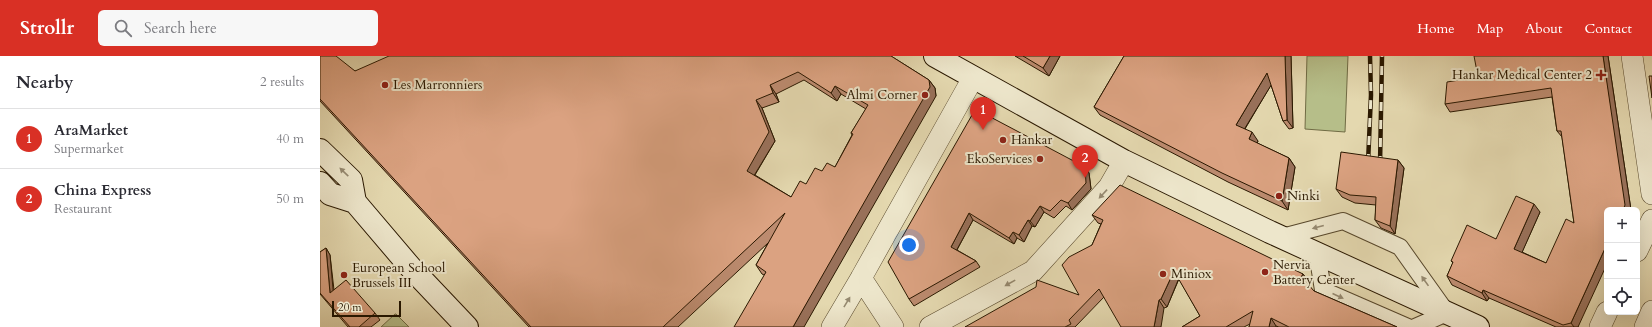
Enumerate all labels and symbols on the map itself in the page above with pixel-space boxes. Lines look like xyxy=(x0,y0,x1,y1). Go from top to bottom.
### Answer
place label: Hankar Medical Center 2 xyxy=(1452,66,1592,84)
marker: Hankar Medical Center 2 xyxy=(1595,69,1607,81)
place label: Les Marronniers xyxy=(393,76,482,94)
marker: Les Marronniers xyxy=(380,80,390,90)
place label: Almi Corner xyxy=(847,86,917,104)
marker: Almi Corner xyxy=(920,90,930,100)
pin: 1 xyxy=(970,97,996,130)
place label: Hankar xyxy=(1011,131,1052,149)
marker: Hankar xyxy=(998,135,1008,145)
pin: 2 xyxy=(1072,145,1098,178)
place label: EkoServices xyxy=(966,150,1032,168)
marker: EkoServices xyxy=(1035,154,1045,164)
one-way arrow xyxy=(339,168,349,177)
place label: Ninki xyxy=(1287,187,1320,205)
one-way arrow xyxy=(1099,189,1108,199)
marker: Ninki xyxy=(1274,191,1284,201)
one-way arrow xyxy=(1312,225,1325,231)
your location xyxy=(899,235,919,255)
place label: Nervia Battery Center xyxy=(1273,256,1355,289)
place label: European School Brussels III xyxy=(352,259,446,292)
place label: Miniox xyxy=(1171,265,1212,283)
marker: Nervia Battery Center xyxy=(1260,267,1270,277)
marker: Miniox xyxy=(1158,269,1168,279)
marker: European School Brussels III xyxy=(339,270,349,280)
one-way arrow xyxy=(1421,275,1429,286)
one-way arrow xyxy=(1004,280,1016,287)
one-way arrow xyxy=(1332,293,1343,299)
one-way arrow xyxy=(843,296,850,308)
scale bar xyxy=(332,299,401,318)

